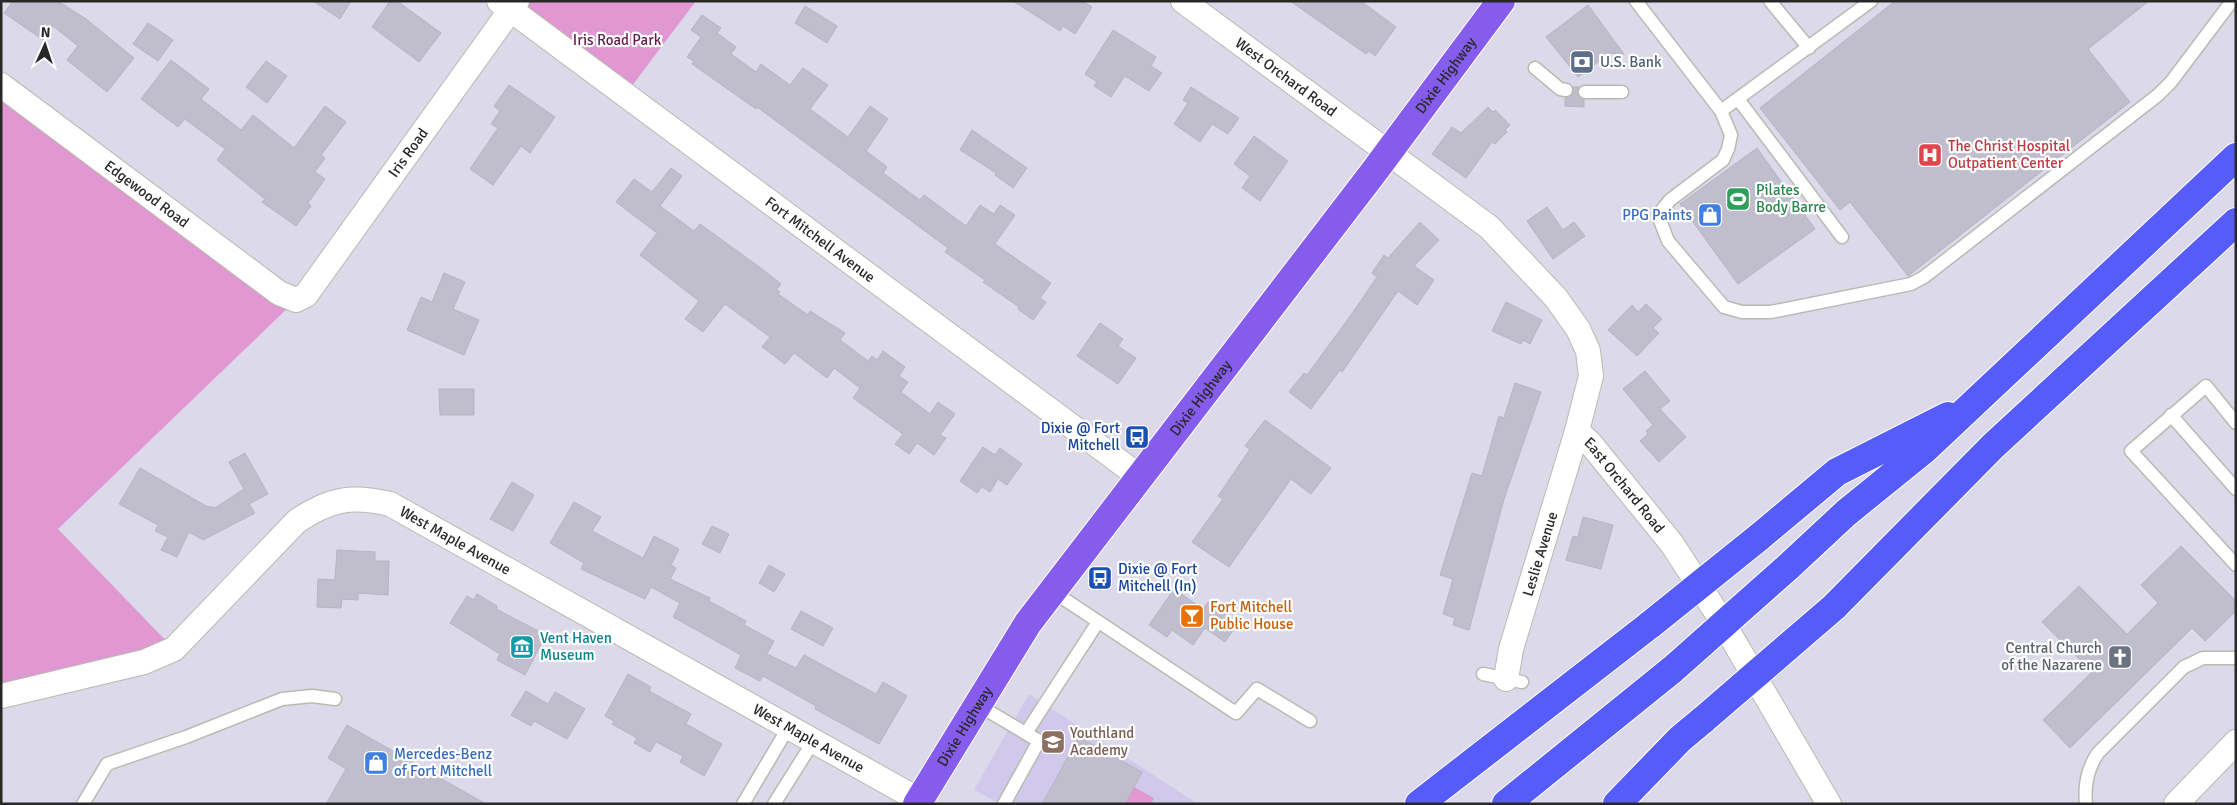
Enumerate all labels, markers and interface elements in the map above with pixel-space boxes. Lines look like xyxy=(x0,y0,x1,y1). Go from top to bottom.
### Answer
north arrow xyxy=(20,20,70,70)
text: N xyxy=(40,24,51,41)
park label: Iris Road Park xyxy=(573,31,662,49)
street label: West Orchard Road xyxy=(1232,34,1340,120)
street label: Dixie Highway xyxy=(1411,34,1480,117)
bank icon: U.S. Bank xyxy=(1569,49,1595,75)
place label: U.S. Bank xyxy=(1600,53,1662,71)
street label: Iris Road xyxy=(384,124,432,181)
place label: The Christ Hospital Outpatient Center xyxy=(1948,137,2070,172)
hospital icon: The Christ Hospital Outpatient Center xyxy=(1917,142,1943,168)
street label: Edgewood Road xyxy=(101,157,193,232)
place label: Pilates Body Barre xyxy=(1756,181,1826,216)
sports icon: Pilates Body Barre xyxy=(1725,186,1751,212)
street label: Fort Mitchell Avenue xyxy=(762,193,879,286)
shop icon: PPG Paints xyxy=(1697,202,1723,228)
place label: PPG Paints xyxy=(1622,206,1692,224)
street label: Dixie Highway xyxy=(1166,356,1235,439)
place label: Dixie @ Fort Mitchell xyxy=(1041,419,1120,454)
bus stop icon: Dixie @ Fort Mitchell xyxy=(1124,424,1150,450)
street label: East Orchard Road xyxy=(1580,433,1668,537)
street label: West Maple Avenue xyxy=(396,502,514,579)
street label: Leslie Avenue xyxy=(1519,509,1561,599)
place label: Dixie @ Fort Mitchell (In) xyxy=(1118,560,1197,595)
bus stop icon: Dixie @ Fort Mitchell (In) xyxy=(1087,565,1113,591)
place label: Fort Mitchell Public House xyxy=(1210,598,1293,633)
bar icon: Fort Mitchell Public House xyxy=(1179,603,1205,629)
place label: Vent Haven Museum xyxy=(540,629,612,664)
museum icon: Vent Haven Museum xyxy=(509,634,535,660)
place label: Central Church of the Nazarene xyxy=(2001,639,2102,674)
church icon: Central Church of the Nazarene xyxy=(2107,644,2133,670)
street label: Dixie Highway xyxy=(933,683,996,770)
street label: West Maple Avenue xyxy=(750,700,867,776)
place label: Youthland Academy xyxy=(1070,724,1134,759)
school or university icon: Youthland Academy xyxy=(1040,729,1066,755)
place label: Mercedes-Benz of Fort Mitchell xyxy=(394,745,492,780)
shop icon: Mercedes-Benz of Fort Mitchell xyxy=(363,750,389,776)

